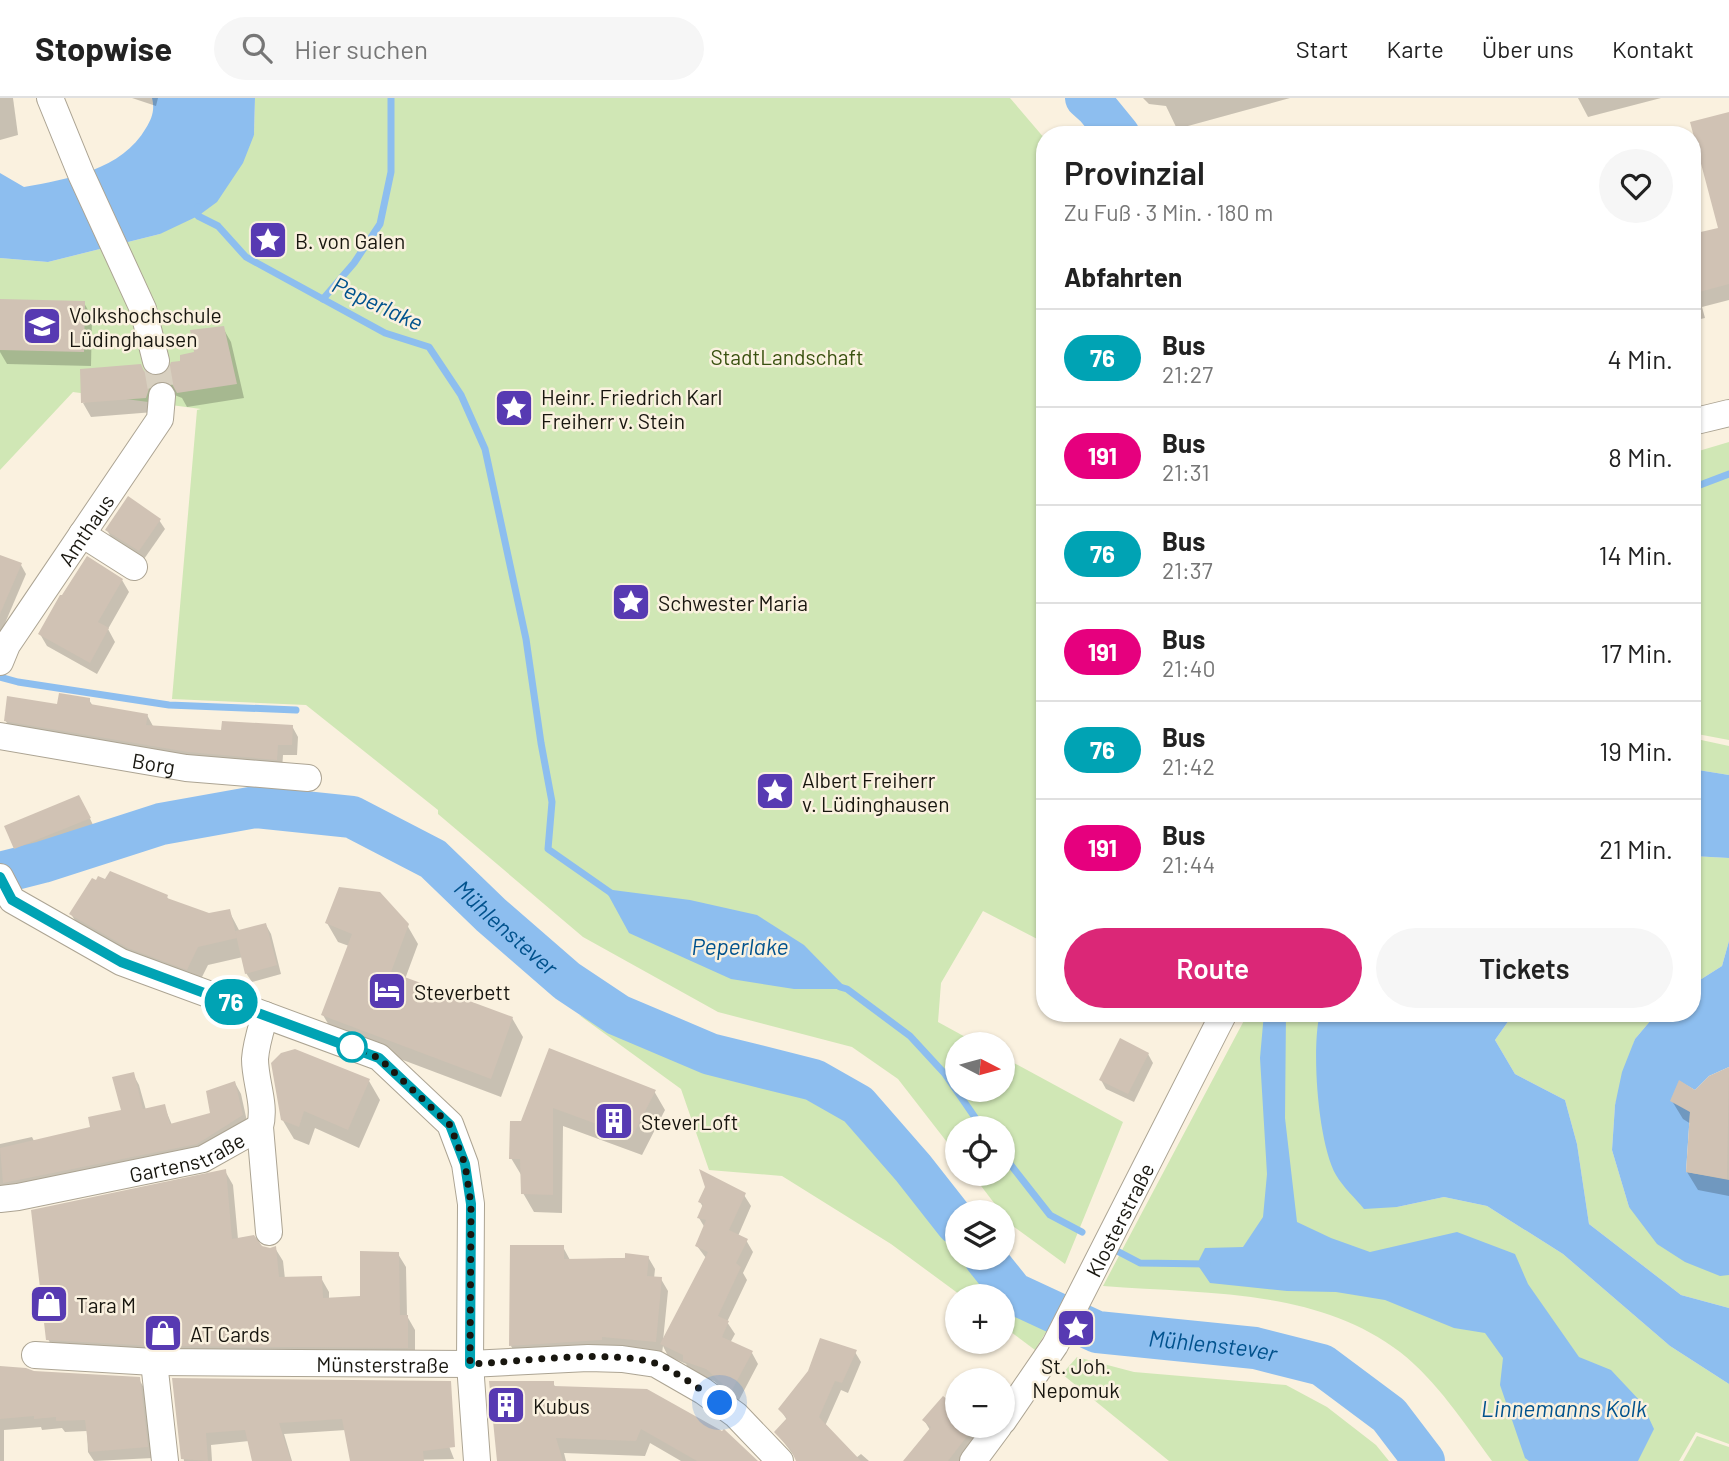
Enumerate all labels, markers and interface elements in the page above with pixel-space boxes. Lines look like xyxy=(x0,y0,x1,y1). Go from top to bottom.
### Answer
search box xyxy=(214,17,704,80)
text: Stopwise xyxy=(35,28,172,68)
icon: search xyxy=(238,29,276,67)
text: Hier suchen xyxy=(294,33,428,64)
text: Start xyxy=(1296,34,1349,63)
text: Karte xyxy=(1387,34,1444,63)
text: Über uns xyxy=(1482,34,1574,63)
text: Kontakt xyxy=(1612,34,1694,63)
button: heart xyxy=(1599,149,1673,223)
text: Provinzial xyxy=(1064,152,1205,192)
text: Zu Fuß · 3 Min. · 180 m xyxy=(1064,198,1273,226)
place icon: B. von Galen xyxy=(247,219,289,261)
place label: B. von Galen xyxy=(295,228,405,253)
text: Abfahrten xyxy=(1064,261,1182,292)
water label: Peperlake xyxy=(328,270,428,336)
place label: Volkshochschule Lüdinghausen xyxy=(69,302,222,351)
school or university icon: Volkshochschule Lüdinghausen xyxy=(21,305,63,347)
text: Bus xyxy=(1162,329,1205,360)
text: 76 xyxy=(1090,343,1115,372)
text: 4 Min. xyxy=(1608,343,1673,374)
park label: StadtLandschaft xyxy=(710,344,864,369)
text: 21:27 xyxy=(1162,360,1213,388)
place label: Heinr. Friedrich Karl Freiherr v. Stein xyxy=(541,384,722,433)
place icon: Heinr. Friedrich Karl Freiherr v. Stein xyxy=(493,387,535,429)
text: Bus xyxy=(1162,427,1205,458)
text: 191 xyxy=(1088,441,1117,470)
text: 8 Min. xyxy=(1608,441,1673,472)
text: 21:31 xyxy=(1162,458,1210,486)
street label: Amthaus xyxy=(52,489,118,570)
text: Bus xyxy=(1162,525,1205,556)
text: 76 xyxy=(1090,539,1115,568)
text: 14 Min. xyxy=(1598,539,1673,570)
text: 21:37 xyxy=(1162,556,1213,584)
place icon: Schwester Maria xyxy=(610,581,652,623)
place label: Schwester Maria xyxy=(658,590,808,615)
text: Bus xyxy=(1162,623,1205,654)
text: 191 xyxy=(1088,637,1117,666)
text: 17 Min. xyxy=(1600,637,1673,668)
text: 21:40 xyxy=(1162,654,1216,682)
text: Bus xyxy=(1162,721,1205,752)
text: 76 xyxy=(1090,735,1115,764)
text: 19 Min. xyxy=(1599,735,1673,766)
street label: Borg xyxy=(130,746,177,778)
text: 21:42 xyxy=(1162,752,1215,780)
place label: Albert Freiherr v. Lüdinghausen xyxy=(802,767,950,816)
place icon: Albert Freiherr v. Lüdinghausen xyxy=(754,770,796,812)
text: Bus xyxy=(1162,819,1205,850)
text: 191 xyxy=(1088,833,1117,862)
text: 21 Min. xyxy=(1599,833,1673,864)
text: 21:44 xyxy=(1162,850,1215,878)
water label: Mühlenstever xyxy=(449,874,565,982)
button: Route xyxy=(1064,928,1362,1008)
button: Tickets xyxy=(1376,928,1673,1008)
water label: Peperlake xyxy=(692,932,788,960)
hotel icon: Steverbett xyxy=(366,970,408,1012)
line badge: 76 xyxy=(200,979,262,1025)
place label: Steverbett xyxy=(414,979,511,1004)
text: 76 xyxy=(219,987,243,1016)
unlabelled marker xyxy=(337,1032,367,1062)
north arrow xyxy=(945,1032,1015,1102)
map controls xyxy=(945,1032,1015,1438)
building icon: SteverLoft xyxy=(593,1100,635,1142)
place label: SteverLoft xyxy=(641,1109,738,1134)
button: locate xyxy=(945,1116,1015,1186)
street label: Gartenstraße xyxy=(127,1126,249,1186)
street label: Klosterstraße xyxy=(1080,1158,1158,1281)
button: layers xyxy=(945,1200,1015,1270)
shop icon: Tara M xyxy=(28,1283,70,1325)
button: + xyxy=(945,1284,1015,1354)
place label: Tara M xyxy=(76,1292,136,1317)
place icon: St. Joh. Nepomuk xyxy=(1055,1307,1097,1349)
shop icon: AT Cards xyxy=(142,1312,184,1354)
place label: AT Cards xyxy=(190,1321,270,1346)
water label: Mühlenstever xyxy=(1147,1323,1281,1367)
street label: Münsterstraße xyxy=(316,1351,449,1376)
place label: St. Joh. Nepomuk xyxy=(1032,1353,1120,1402)
button: − xyxy=(945,1368,1015,1438)
building icon: Kubus xyxy=(485,1384,527,1426)
your location xyxy=(702,1385,737,1420)
place label: Kubus xyxy=(533,1393,590,1418)
water label: Linnemanns Kolk xyxy=(1481,1394,1647,1422)

